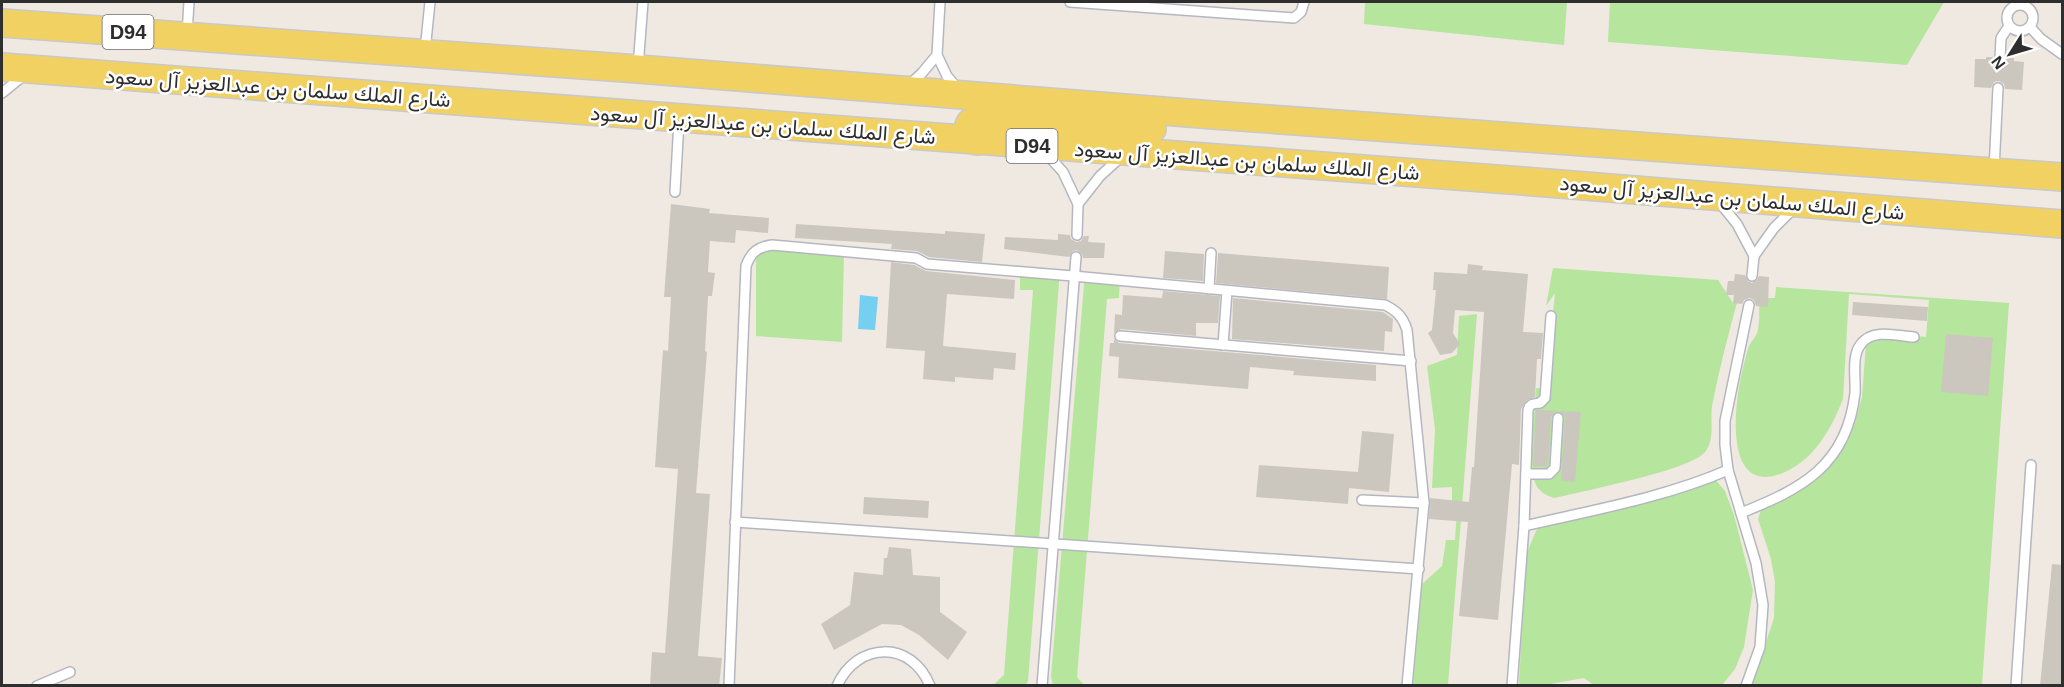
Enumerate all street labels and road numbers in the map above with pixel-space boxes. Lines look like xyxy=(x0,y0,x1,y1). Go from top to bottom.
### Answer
road number: D94 xyxy=(102,15,154,49)
street label: شارع الملك سلمان بن عبدالعزيز آل سعود xyxy=(105,64,451,114)
street label: شارع الملك سلمان بن عبدالعزيز آل سعود xyxy=(590,101,936,151)
road number: D94 xyxy=(1006,129,1058,163)
street label: شارع الملك سلمان بن عبدالعزيز آل سعود xyxy=(1074,137,1420,187)
street label: شارع الملك سلمان بن عبدالعزيز آل سعود xyxy=(1559,171,1905,227)

